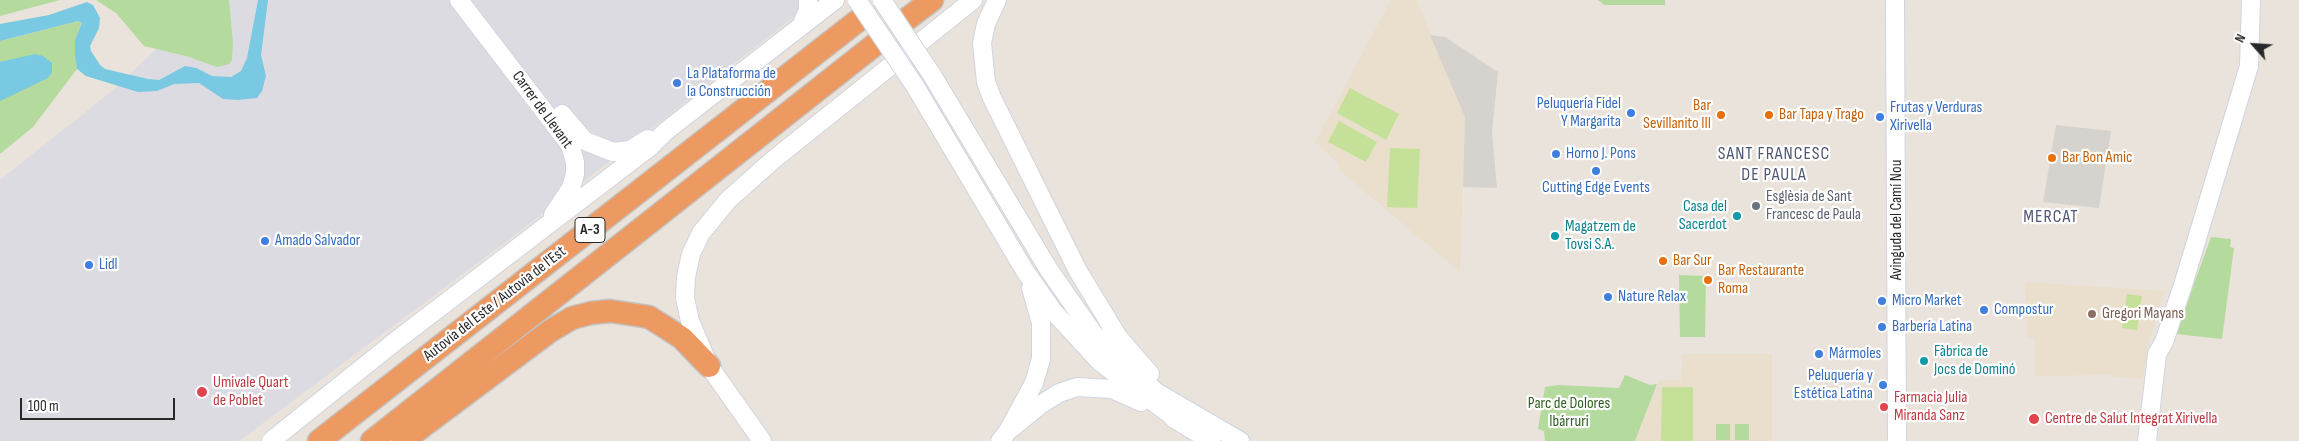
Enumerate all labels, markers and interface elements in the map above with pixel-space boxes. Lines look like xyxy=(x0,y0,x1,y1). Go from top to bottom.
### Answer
north arrow xyxy=(2229,20,2279,70)
text: N xyxy=(2231,31,2249,45)
place label: La Plataforma de la Construcción xyxy=(687,64,776,102)
street label: Carrer de Llevant xyxy=(508,68,576,152)
marker: La Plataforma de la Construcción xyxy=(671,77,683,89)
place label: Peluquería Fidel Y Margarita xyxy=(1537,94,1621,132)
place label: Bar Sevillanito III xyxy=(1643,96,1711,134)
place label: Frutas y Verduras Xirivella xyxy=(1890,98,1982,136)
place label: Bar Tapa y Trago xyxy=(1779,105,1864,125)
marker: Peluquería Fidel Y Margarita xyxy=(1625,107,1637,119)
marker: Bar Sevillanito III xyxy=(1715,109,1727,121)
marker: Bar Tapa y Trago xyxy=(1763,109,1775,121)
marker: Frutas y Verduras Xirivella xyxy=(1874,111,1886,123)
district label: SANT FRANCESC DE PAULA xyxy=(1716,143,1832,186)
place label: Horno J. Pons xyxy=(1566,144,1636,164)
marker: Horno J. Pons xyxy=(1550,148,1562,160)
place label: Bar Bon Amic xyxy=(2062,148,2132,168)
marker: Bar Bon Amic xyxy=(2046,152,2058,164)
street label: Avinguda del Camí Nou xyxy=(1887,160,1907,280)
marker: Cutting Edge Events xyxy=(1590,165,1602,177)
place label: Cutting Edge Events xyxy=(1542,178,1650,198)
place label: Esglèsia de Sant Francesc de Paula xyxy=(1766,187,1861,225)
place label: Casa del Sacerdot xyxy=(1679,197,1727,235)
marker: Esglèsia de Sant Francesc de Paula xyxy=(1750,200,1762,212)
district label: MERCAT xyxy=(2023,206,2079,228)
marker: Casa del Sacerdot xyxy=(1731,210,1743,222)
place label: Magatzem de Tovsi S.A. xyxy=(1565,217,1636,255)
road number: A-3 xyxy=(575,218,605,242)
marker: Magatzem de Tovsi S.A. xyxy=(1549,230,1561,242)
place label: Amado Salvador xyxy=(275,231,360,251)
marker: Amado Salvador xyxy=(259,235,271,247)
street label: Autovía del Este / Autovia de l'Est xyxy=(420,242,570,366)
place label: Bar Sur xyxy=(1673,251,1712,271)
place label: Lidl xyxy=(99,255,118,275)
marker: Bar Sur xyxy=(1657,255,1669,267)
marker: Lidl xyxy=(83,259,95,271)
place label: Bar Restaurante Roma xyxy=(1718,261,1804,299)
marker: Bar Restaurante Roma xyxy=(1702,274,1714,286)
place label: Nature Relax xyxy=(1618,287,1686,307)
marker: Nature Relax xyxy=(1602,291,1614,303)
place label: Micro Market xyxy=(1892,291,1962,311)
marker: Micro Market xyxy=(1876,295,1888,307)
place label: Compostur xyxy=(1994,300,2054,320)
marker: Compostur xyxy=(1978,304,1990,316)
place label: Gregori Mayans xyxy=(2102,304,2184,324)
marker: Gregori Mayans xyxy=(2086,308,2098,320)
place label: Barbería Latina xyxy=(1892,317,1972,337)
marker: Barbería Latina xyxy=(1876,321,1888,333)
place label: Fàbrica de Jocs de Dominó xyxy=(1934,342,2016,380)
place label: Mármoles xyxy=(1829,344,1881,364)
marker: Mármoles xyxy=(1813,348,1825,360)
marker: Fàbrica de Jocs de Dominó xyxy=(1918,355,1930,367)
place label: Peluquería y Estética Latina xyxy=(1794,366,1873,404)
place label: Umivale Quart de Poblet xyxy=(213,373,289,411)
marker: Peluquería y Estética Latina xyxy=(1877,379,1889,391)
marker: Umivale Quart de Poblet xyxy=(195,385,209,399)
scale bar xyxy=(22,388,178,420)
place label: Farmacia Julia Miranda Sanz xyxy=(1894,388,1967,426)
park label: Parc de Dolores Ibárruri xyxy=(1528,394,1610,432)
text: 100 m xyxy=(28,397,59,416)
marker: Farmacia Julia Miranda Sanz xyxy=(1878,401,1890,413)
place label: Centre de Salut Integrat Xirivella xyxy=(2045,409,2218,429)
marker: Centre de Salut Integrat Xirivella xyxy=(2027,412,2041,426)

